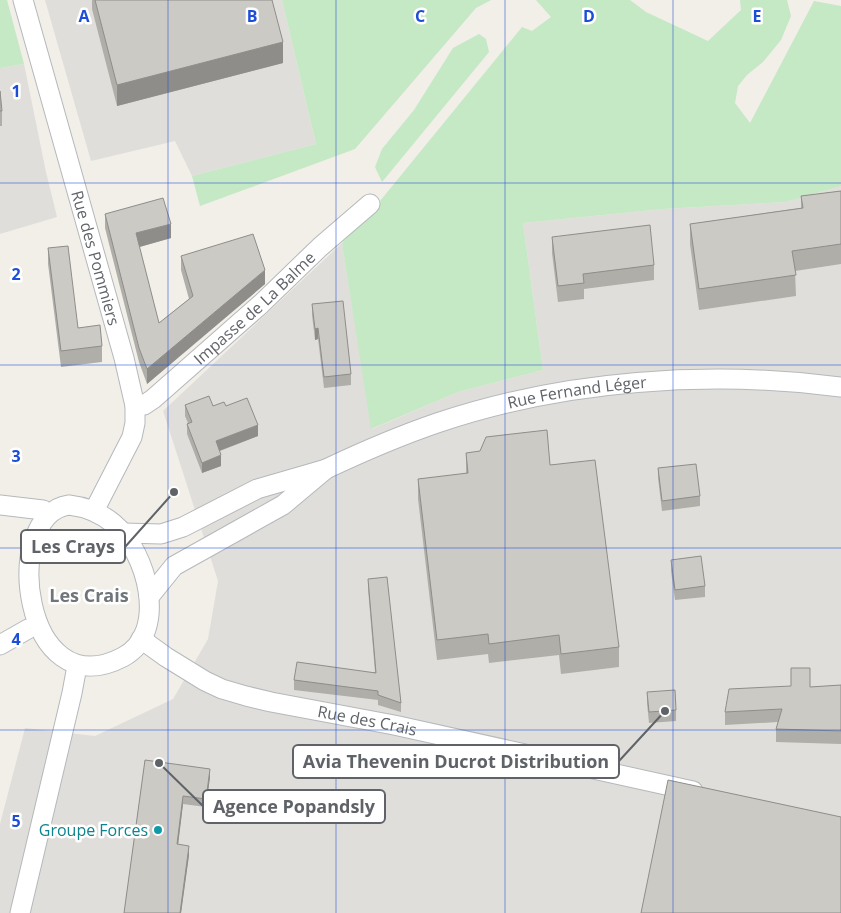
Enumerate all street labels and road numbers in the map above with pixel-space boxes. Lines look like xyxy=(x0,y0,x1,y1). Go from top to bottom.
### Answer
street label: Rue des Pommiers xyxy=(66,188,125,328)
street label: Impasse de La Balme xyxy=(189,247,320,369)
street label: Rue Fernand Léger xyxy=(505,371,648,414)
street label: Rue des Crais xyxy=(316,700,419,741)

